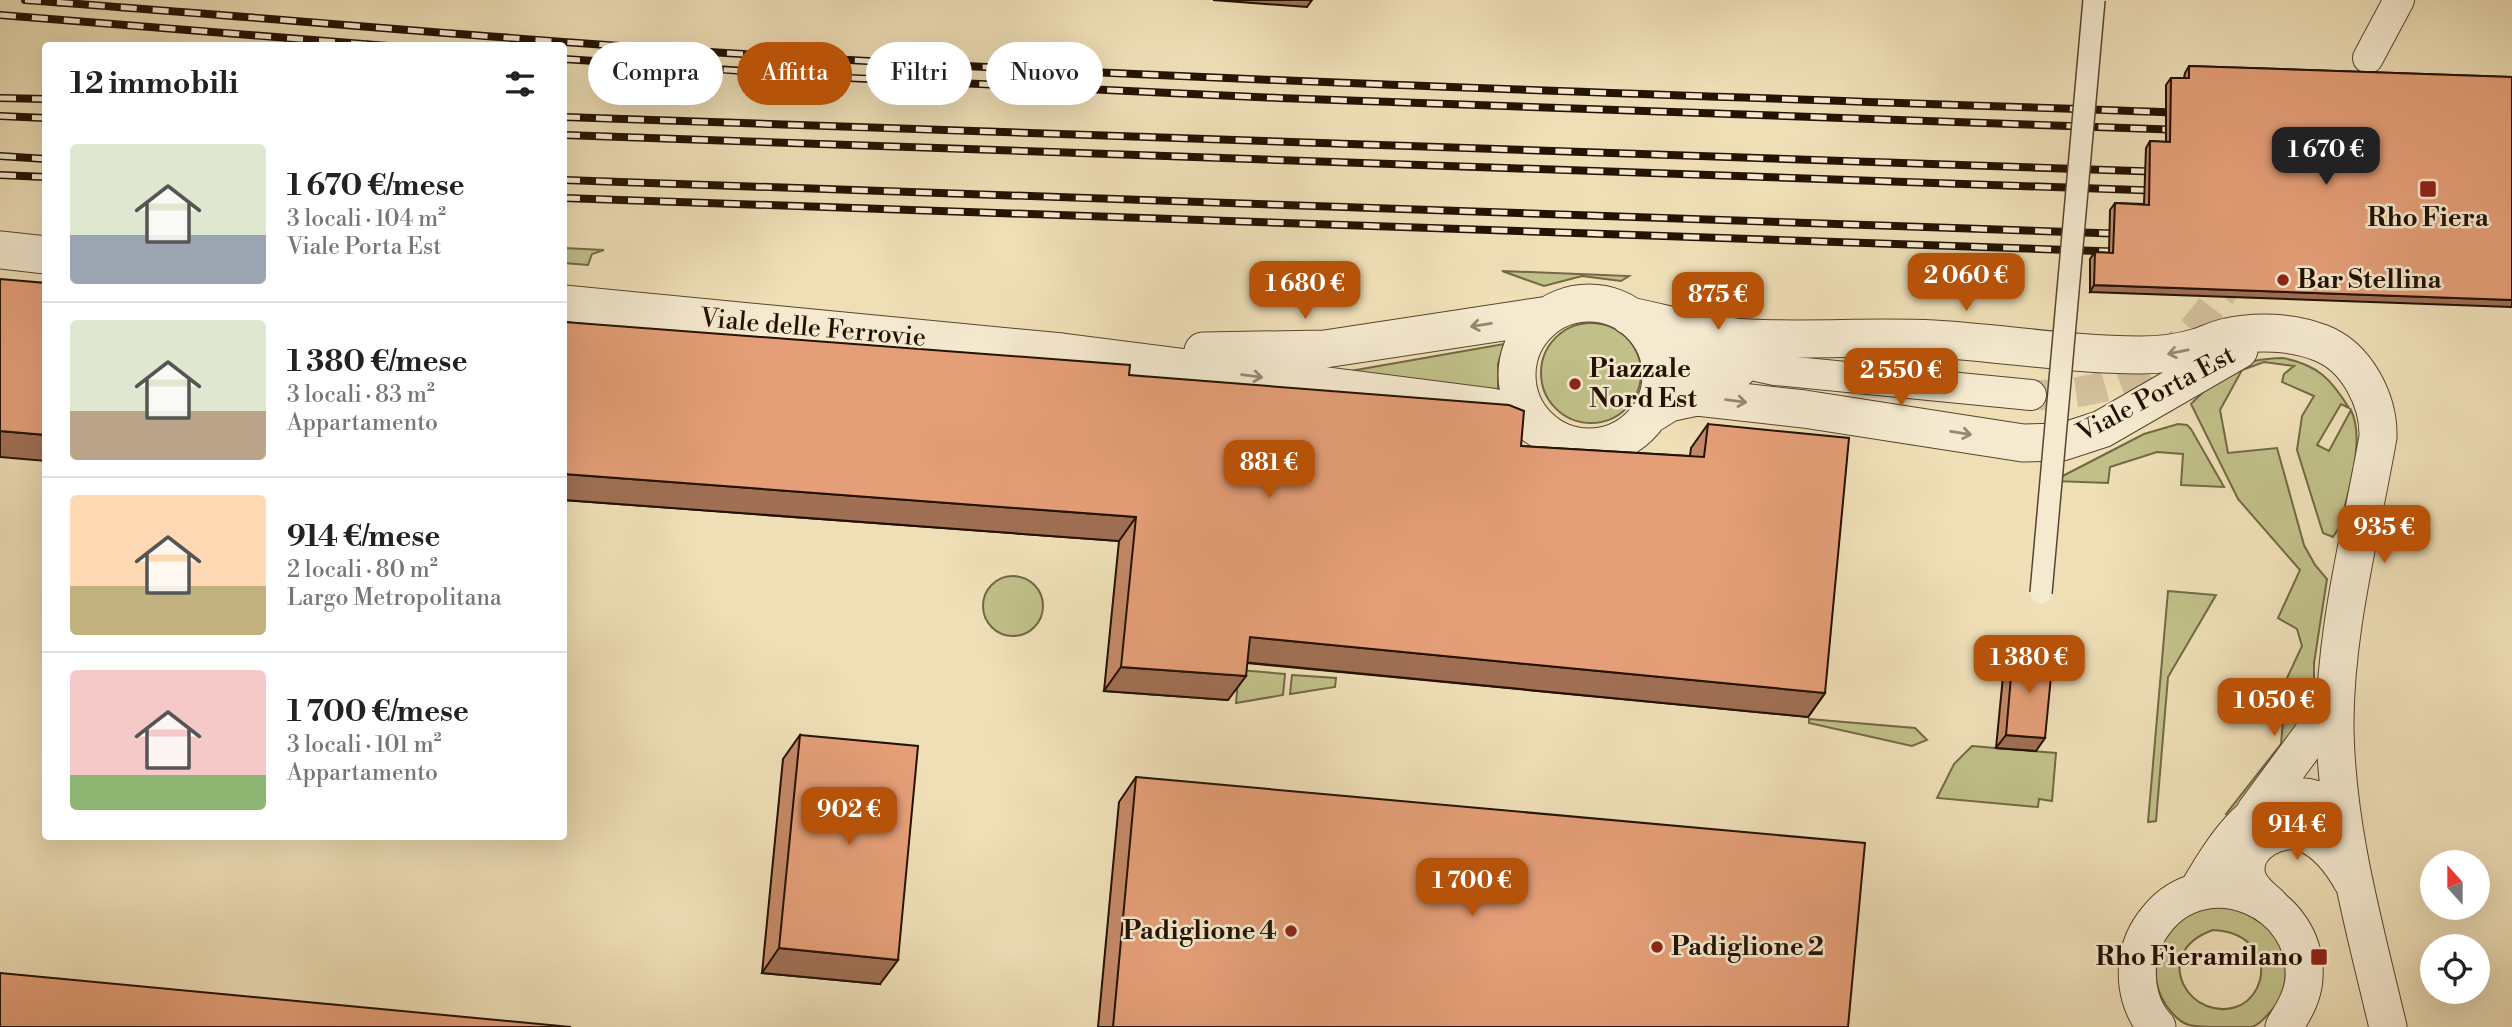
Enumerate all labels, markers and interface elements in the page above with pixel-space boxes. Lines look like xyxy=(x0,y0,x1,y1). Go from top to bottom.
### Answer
chip: Compra xyxy=(588,42,723,105)
chip: Affitta xyxy=(737,42,852,105)
chip: Filtri xyxy=(866,42,972,105)
chip: Nuovo xyxy=(986,42,1103,105)
text: 12 immobili xyxy=(70,65,238,103)
icon: filters xyxy=(501,65,539,103)
pin: 1 670 € xyxy=(2261,128,2391,187)
text: 1 670 € xyxy=(2288,136,2364,164)
text: 1 670 €/mese xyxy=(287,167,465,205)
icon: home xyxy=(126,172,210,256)
marker: Rho Fiera xyxy=(2418,179,2438,199)
place label: Rho Fiera xyxy=(2367,202,2490,234)
text: 3 locali · 104 m² xyxy=(287,205,446,233)
text: Viale Porta Est xyxy=(287,233,441,261)
pin: 2 060 € xyxy=(1901,254,2031,313)
pin: 1 680 € xyxy=(1240,262,1370,321)
text: 2 060 € xyxy=(1924,262,2008,290)
place label: Bar Stellina xyxy=(2297,264,2443,296)
text: 1 680 € xyxy=(1265,270,1345,298)
pin: 875 € xyxy=(1669,272,1767,332)
marker: Bar Stellina xyxy=(2275,272,2291,288)
text: 875 € xyxy=(1688,281,1748,309)
street label: Viale delle Ferrovie xyxy=(698,302,927,354)
one-way arrow xyxy=(1471,319,1493,332)
street label: Viale Porta Est xyxy=(2071,339,2241,450)
text: 1 380 €/mese xyxy=(287,343,468,381)
one-way arrow xyxy=(2167,345,2190,359)
icon: home xyxy=(126,348,210,432)
pin: 2 550 € xyxy=(1836,348,1966,408)
place label: Piazzale Nord Est xyxy=(1589,353,1698,415)
text: 2 550 € xyxy=(1860,357,1942,385)
one-way arrow xyxy=(1240,370,1262,383)
marker: Piazzale Nord Est xyxy=(1567,376,1583,392)
text: 3 locali · 83 m² xyxy=(287,381,435,409)
one-way arrow xyxy=(1724,394,1747,407)
text: Appartamento xyxy=(287,409,438,437)
one-way arrow xyxy=(1949,427,1972,440)
pin: 881 € xyxy=(1220,440,1318,500)
text: 881 € xyxy=(1240,449,1298,477)
pin: 935 € xyxy=(2335,505,2433,565)
text: 935 € xyxy=(2353,514,2415,542)
text: 914 €/mese xyxy=(287,518,440,556)
icon: home xyxy=(126,523,210,607)
text: 2 locali · 80 m² xyxy=(287,556,438,584)
text: Largo Metropolitana xyxy=(287,584,502,612)
pin: 1 380 € xyxy=(1964,636,2094,695)
text: 1 380 € xyxy=(1990,644,2068,672)
pin: 1 050 € xyxy=(2209,678,2339,738)
text: 1 050 € xyxy=(2233,687,2315,715)
text: 1 700 €/mese xyxy=(287,693,469,731)
icon: home xyxy=(126,698,210,782)
text: 3 locali · 101 m² xyxy=(287,731,442,759)
text: Appartamento xyxy=(287,759,438,787)
pin: 902 € xyxy=(800,788,898,847)
text: 902 € xyxy=(817,796,881,824)
pin: 914 € xyxy=(2248,802,2346,862)
text: 914 € xyxy=(2268,811,2326,839)
north arrow xyxy=(2420,850,2490,920)
map controls xyxy=(2420,850,2490,1004)
pin: 1 700 € xyxy=(1407,858,1537,918)
text: 1 700 € xyxy=(1432,867,1512,895)
place label: Padiglione 4 xyxy=(1123,915,1277,947)
marker: Padiglione 4 xyxy=(1283,923,1299,939)
place label: Padiglione 2 xyxy=(1671,931,1824,963)
button: locate xyxy=(2420,934,2490,1004)
marker: Padiglione 2 xyxy=(1649,939,1665,955)
place label: Rho Fieramilano xyxy=(2096,941,2303,973)
marker: Rho Fieramilano xyxy=(2309,947,2329,967)

